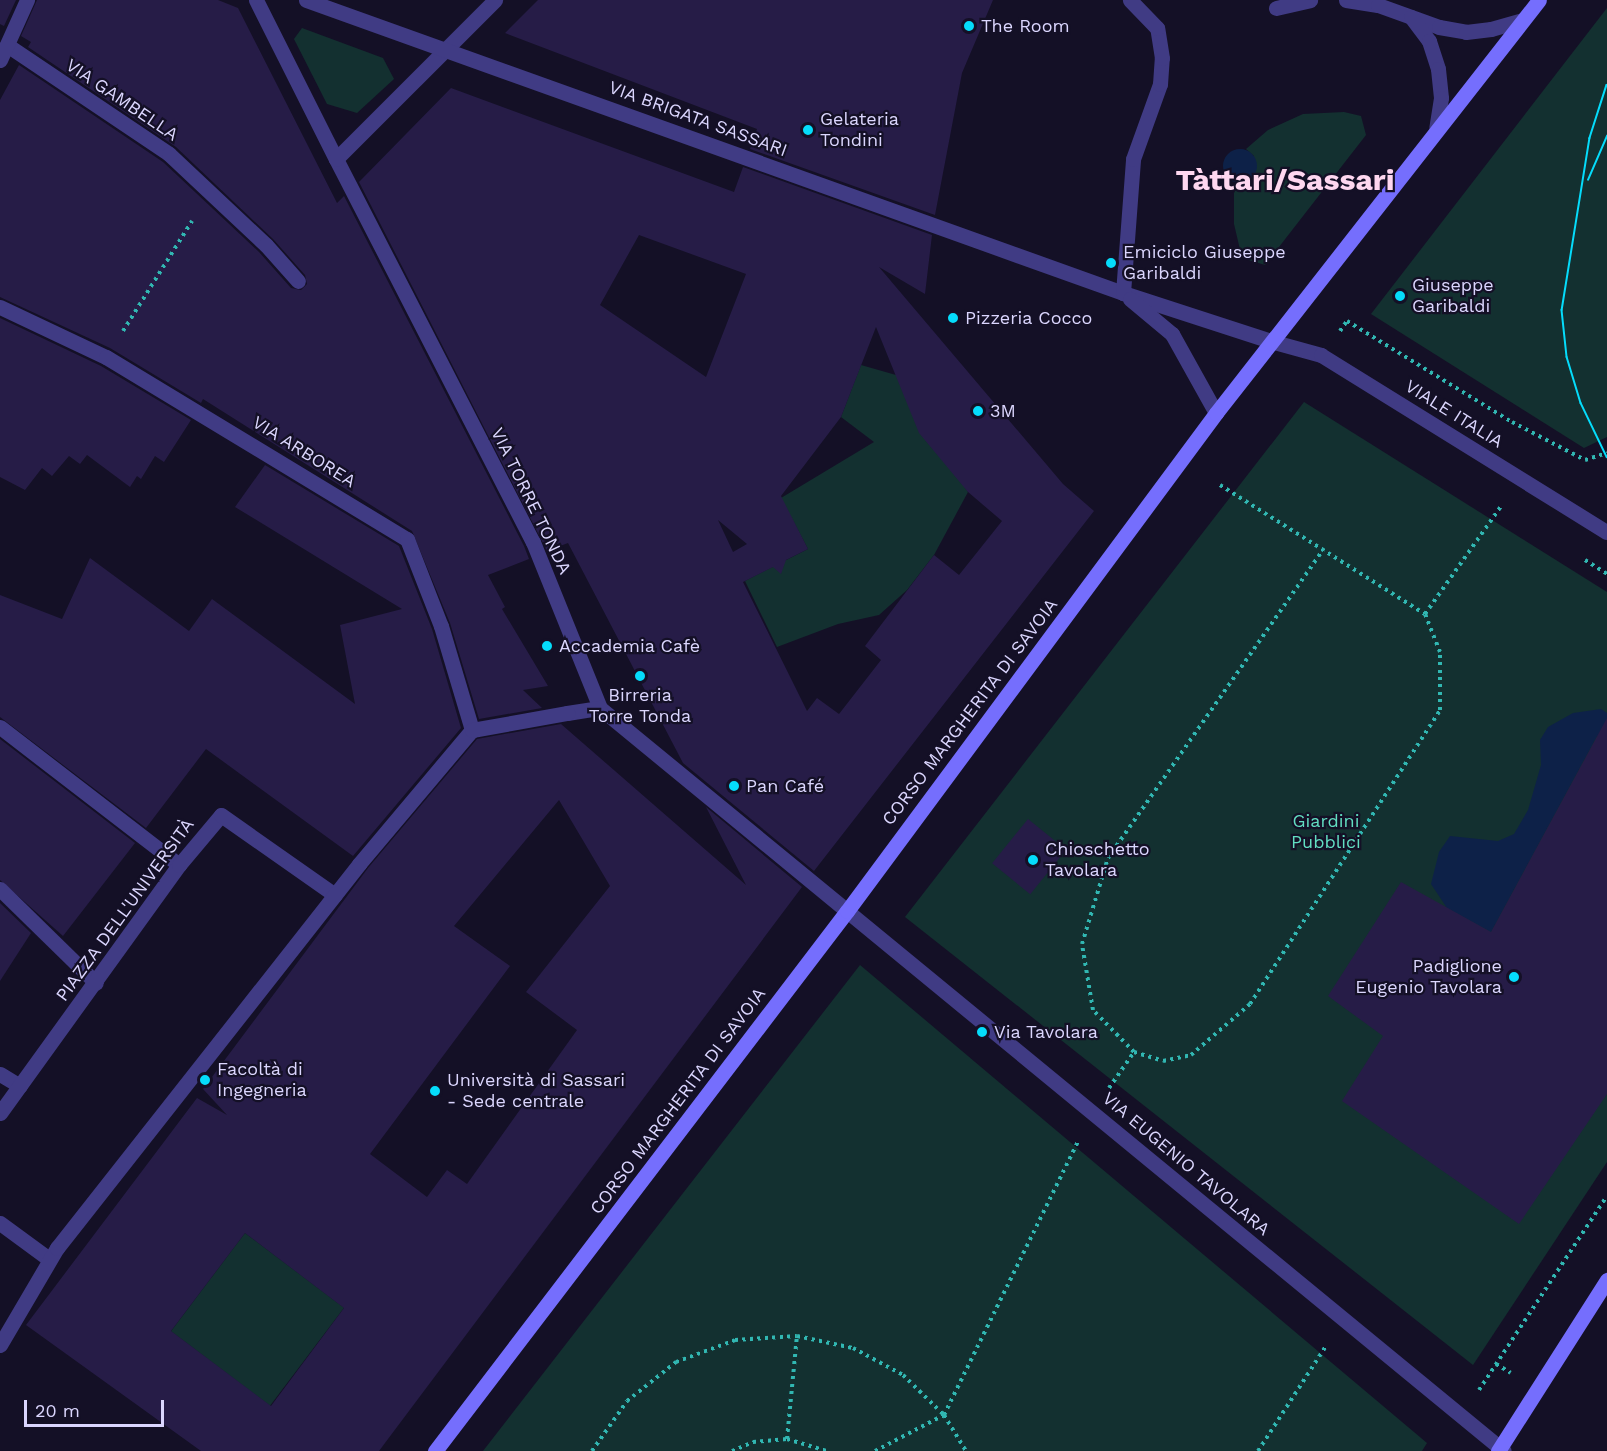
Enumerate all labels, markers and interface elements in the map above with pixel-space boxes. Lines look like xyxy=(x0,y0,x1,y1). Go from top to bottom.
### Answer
place label: The Room xyxy=(981,15,1070,37)
marker: The Room xyxy=(962,19,976,33)
street label: VIA GAMBELLA xyxy=(61,54,183,146)
street label: VIA BRIGATA SASSARI xyxy=(605,76,791,162)
place label: Gelateria Tondini xyxy=(820,109,899,152)
marker: Gelateria Tondini xyxy=(801,123,815,137)
district label: Tàttari/Sassari xyxy=(1176,162,1394,198)
place label: Emiciclo Giuseppe Garibaldi xyxy=(1123,242,1286,284)
marker: Emiciclo Giuseppe Garibaldi xyxy=(1104,256,1118,270)
place label: Giuseppe Garibaldi xyxy=(1412,275,1494,318)
marker: Giuseppe Garibaldi xyxy=(1393,289,1407,303)
place label: Pizzeria Cocco xyxy=(965,307,1093,329)
marker: Pizzeria Cocco xyxy=(946,311,960,325)
street label: VIALE ITALIA xyxy=(1401,375,1507,453)
place label: 3M xyxy=(990,400,1016,422)
marker: 3M xyxy=(971,404,985,418)
street label: VIA ARBOREA xyxy=(248,411,360,493)
street label: VIA TORRE TONDA xyxy=(486,423,576,579)
street label: CORSO MARGHERITA DI SAVOIA xyxy=(877,594,1063,830)
place label: Accademia Cafè xyxy=(559,635,701,657)
marker: Accademia Cafè xyxy=(540,639,554,653)
marker: Birreria Torre Tonda xyxy=(633,669,647,683)
place label: Birreria Torre Tonda xyxy=(589,685,691,728)
place label: Pan Café xyxy=(746,775,824,797)
marker: Pan Café xyxy=(727,779,741,793)
park label: Giardini Pubblici xyxy=(1291,811,1361,854)
street label: PIAZZA DELL'UNIVERSITÀ xyxy=(51,814,199,1006)
place label: Chioschetto Tavolara xyxy=(1045,839,1150,882)
marker: Chioschetto Tavolara xyxy=(1026,853,1040,867)
place label: Padiglione Eugenio Tavolara xyxy=(1355,956,1502,998)
marker: Padiglione Eugenio Tavolara xyxy=(1507,970,1521,984)
street label: CORSO MARGHERITA DI SAVOIA xyxy=(585,983,771,1219)
place label: Via Tavolara xyxy=(994,1021,1099,1043)
marker: Via Tavolara xyxy=(975,1025,989,1039)
place label: Facoltà di Ingegneria xyxy=(217,1059,307,1102)
place label: Università di Sassari - Sede centrale xyxy=(447,1070,625,1112)
marker: Facoltà di Ingegneria xyxy=(198,1073,212,1087)
marker: Università di Sassari - Sede centrale xyxy=(428,1084,442,1098)
street label: VIA EUGENIO TAVOLARA xyxy=(1097,1087,1275,1241)
scale bar xyxy=(27,1388,166,1426)
text: 20 m xyxy=(35,1400,80,1421)

